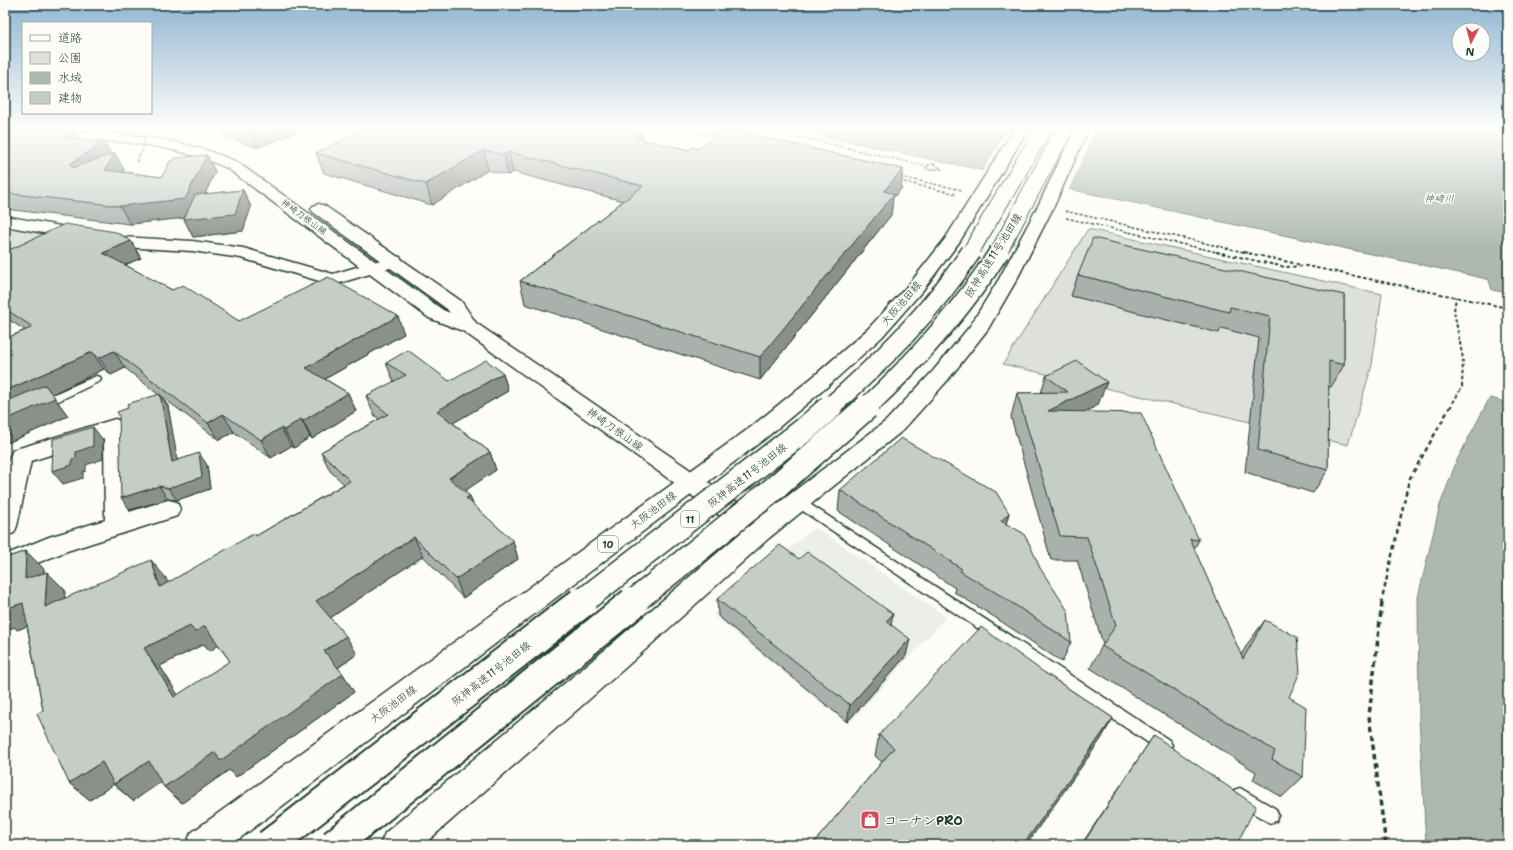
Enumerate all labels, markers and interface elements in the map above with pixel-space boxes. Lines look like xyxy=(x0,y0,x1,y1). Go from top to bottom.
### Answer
legend xyxy=(22,22,152,114)
north arrow xyxy=(1451,22,1491,62)
text: 道路 xyxy=(58,30,82,46)
text: N xyxy=(1465,44,1475,59)
text: 公園 xyxy=(58,50,82,66)
text: 水域 xyxy=(58,70,82,86)
text: 建物 xyxy=(58,90,82,106)
water label: 神崎川 xyxy=(1424,192,1454,205)
street label: 神崎刀根山線 xyxy=(279,196,329,238)
street label: 阪神高速11号池田線 xyxy=(961,210,1025,300)
street label: 大阪池田線 xyxy=(878,278,925,329)
street label: 神崎刀根山線 xyxy=(583,404,646,454)
street label: 阪神高速11号池田線 xyxy=(705,440,790,511)
street label: 大阪池田線 xyxy=(627,488,680,533)
road number: 11 xyxy=(681,511,699,527)
road number: 10 xyxy=(598,536,618,552)
street label: 阪神高速11号池田線 xyxy=(449,638,534,709)
street label: 大阪池田線 xyxy=(367,682,420,727)
shop icon: コーナンPRO xyxy=(859,809,881,831)
place label: コーナンPRO xyxy=(884,812,963,829)

